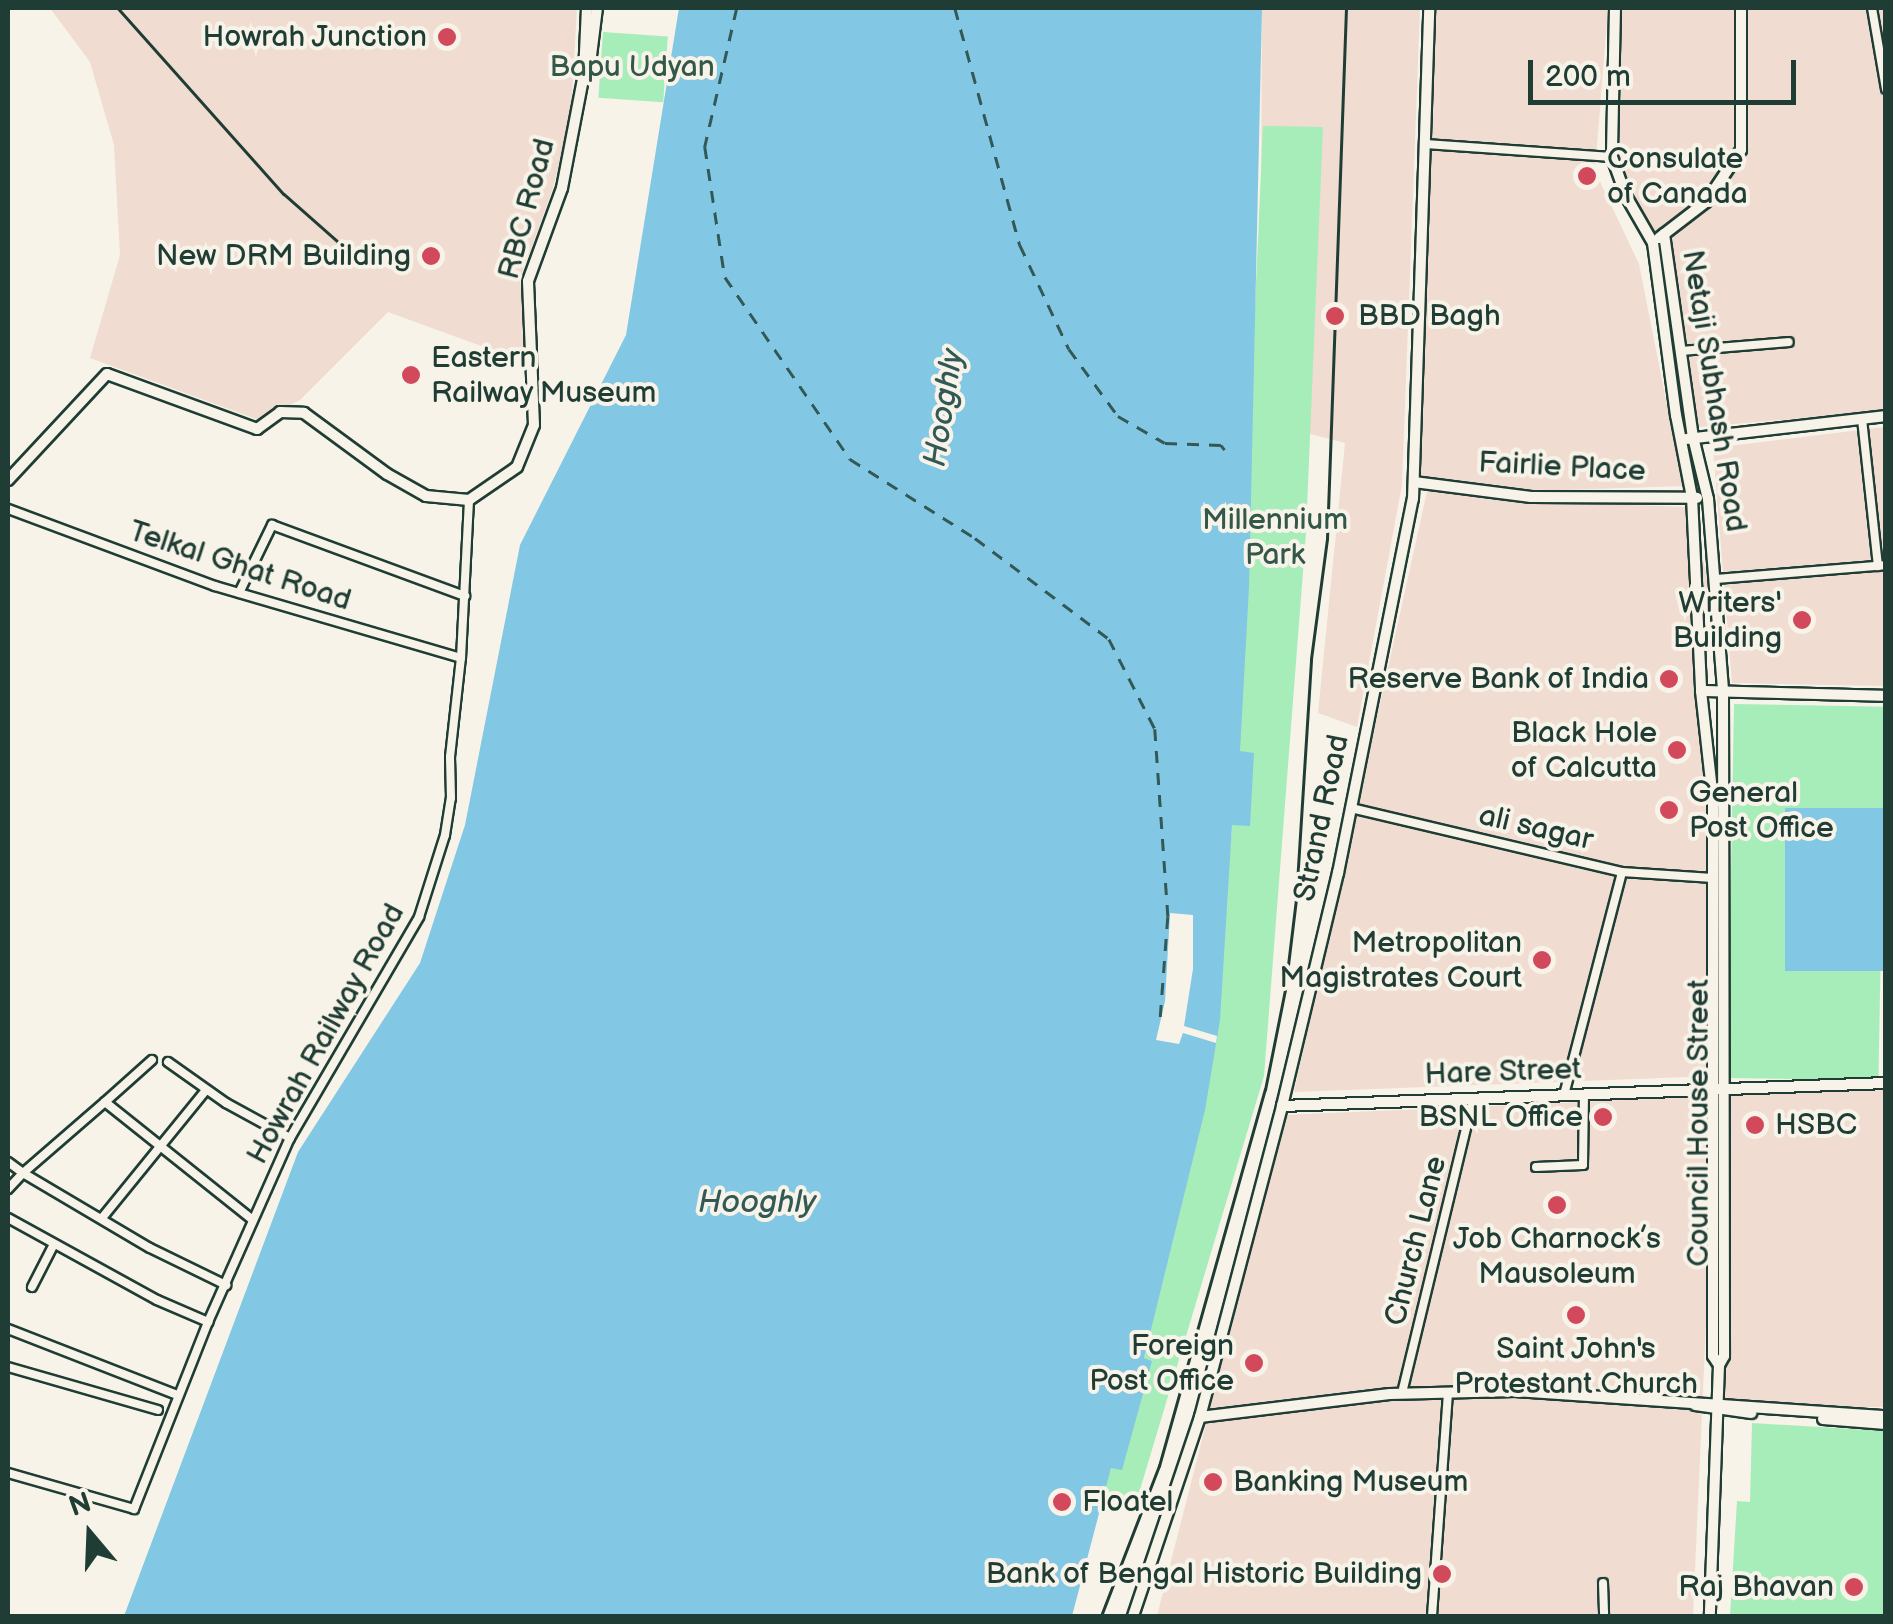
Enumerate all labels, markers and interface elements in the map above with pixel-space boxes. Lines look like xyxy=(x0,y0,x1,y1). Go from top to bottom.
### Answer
place label: Howrah Junction xyxy=(201,19,427,55)
marker: Howrah Junction xyxy=(436,26,458,48)
scale bar xyxy=(1533,40,1800,102)
park label: Bapu Udyan xyxy=(549,49,715,85)
text: 200 m xyxy=(1545,59,1631,95)
street label: RBC Road xyxy=(491,135,563,283)
place label: Consulate of Canada xyxy=(1607,141,1748,212)
marker: Consulate of Canada xyxy=(1576,165,1598,187)
place label: New DRM Building xyxy=(156,238,411,274)
marker: New DRM Building xyxy=(420,245,442,267)
street label: Netaji Subhash Road xyxy=(1674,247,1754,535)
place label: BBD Bagh xyxy=(1358,298,1500,334)
marker: BBD Bagh xyxy=(1322,303,1348,329)
place label: Eastern Railway Museum xyxy=(431,340,658,410)
water label: Hooghly xyxy=(917,347,973,469)
marker: Eastern Railway Museum xyxy=(400,364,422,386)
street label: Fairlie Place xyxy=(1477,445,1647,489)
park label: Millennium Park xyxy=(1202,502,1348,572)
street label: Telkal Ghat Road xyxy=(124,513,356,619)
place label: Writers' Building xyxy=(1673,585,1782,656)
marker: Writers' Building xyxy=(1791,609,1813,631)
place label: Reserve Bank of India xyxy=(1348,661,1649,697)
marker: Reserve Bank of India xyxy=(1658,668,1680,690)
place label: Black Hole of Calcutta xyxy=(1511,715,1657,786)
street label: Strand Road xyxy=(1287,731,1357,905)
marker: Black Hole of Calcutta xyxy=(1666,739,1688,761)
place label: General Post Office xyxy=(1689,775,1834,846)
street label: ali sagar xyxy=(1476,797,1596,859)
marker: General Post Office xyxy=(1658,799,1680,821)
street label: Howrah Railway Road xyxy=(239,897,413,1171)
place label: Metropolitan Magistrates Court xyxy=(1279,925,1522,996)
marker: Metropolitan Magistrates Court xyxy=(1531,949,1553,971)
street label: Council House Street xyxy=(1681,979,1717,1267)
street label: Hare Street xyxy=(1424,1051,1582,1093)
place label: BSNL Office xyxy=(1418,1099,1583,1135)
marker: BSNL Office xyxy=(1592,1106,1614,1128)
place label: HSBC xyxy=(1775,1107,1857,1143)
marker: HSBC xyxy=(1744,1114,1766,1136)
street label: Church Lane xyxy=(1378,1153,1454,1329)
water label: Hooghly xyxy=(698,1184,816,1222)
marker: Job Charnock’s Mausoleum xyxy=(1546,1194,1568,1216)
place label: Job Charnock’s Mausoleum xyxy=(1453,1221,1661,1292)
marker: Saint John's Protestant Church xyxy=(1565,1304,1587,1326)
place label: Foreign Post Office xyxy=(1089,1328,1234,1398)
place label: Saint John's Protestant Church xyxy=(1454,1331,1698,1402)
marker: Foreign Post Office xyxy=(1243,1352,1265,1374)
place label: Banking Museum xyxy=(1233,1464,1468,1500)
marker: Banking Museum xyxy=(1202,1471,1224,1493)
north arrow xyxy=(40,1484,140,1584)
place label: Floatel xyxy=(1082,1484,1173,1520)
text: N xyxy=(65,1486,95,1524)
marker: Floatel xyxy=(1051,1491,1073,1513)
place label: Bank of Bengal Historic Building xyxy=(986,1556,1422,1592)
marker: Bank of Bengal Historic Building xyxy=(1431,1563,1453,1585)
place label: Raj Bhavan xyxy=(1678,1569,1834,1605)
marker: Raj Bhavan xyxy=(1843,1576,1865,1598)

